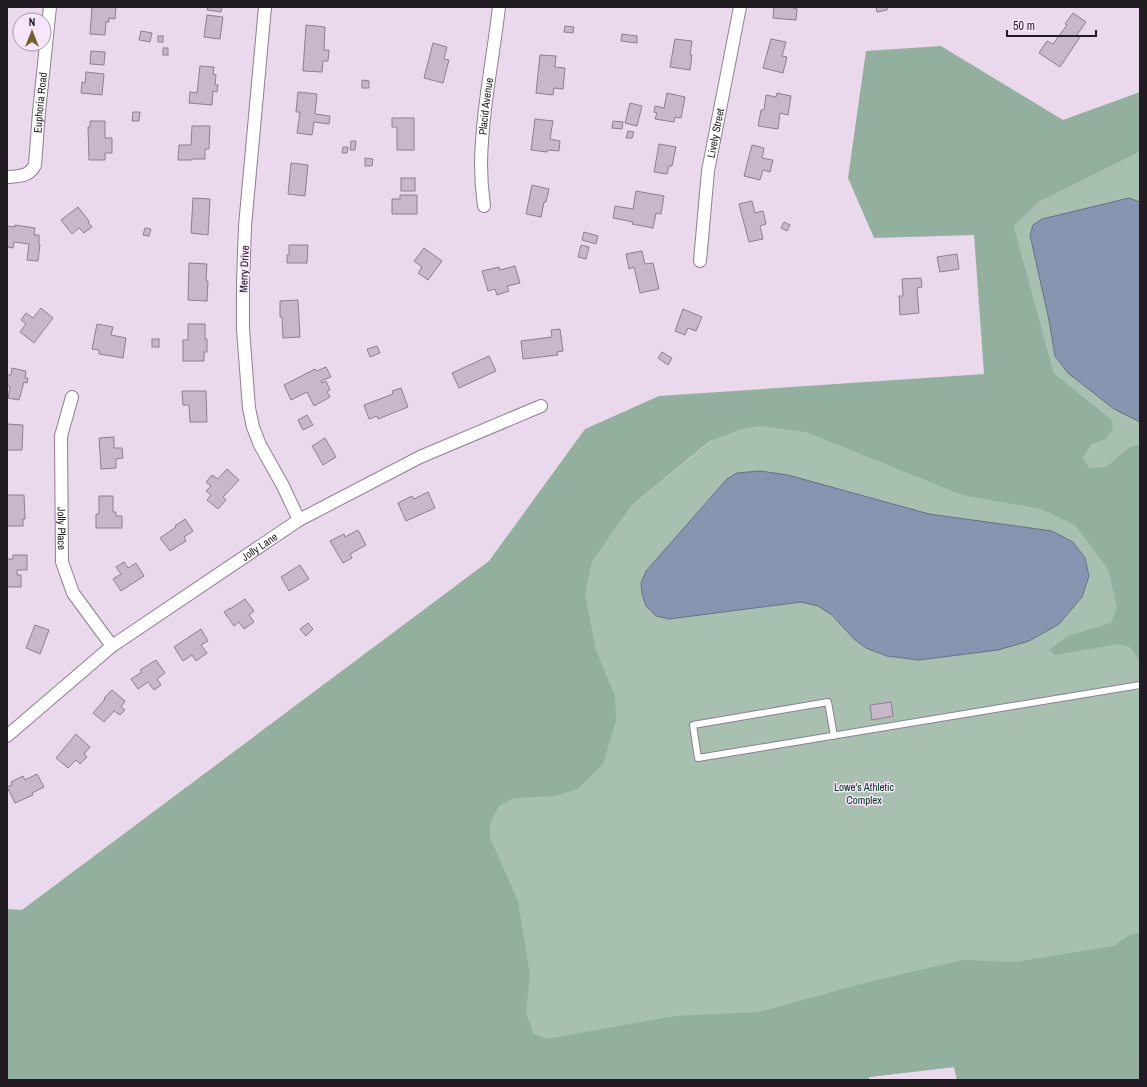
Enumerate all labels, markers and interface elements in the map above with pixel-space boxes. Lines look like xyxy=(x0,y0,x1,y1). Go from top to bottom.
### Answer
north arrow xyxy=(12,12,52,52)
scale bar xyxy=(1007,12,1096,38)
text: N xyxy=(29,15,35,29)
text: 50 m xyxy=(1013,18,1035,34)
street label: Euphoria Road xyxy=(30,72,50,133)
street label: Placid Avenue xyxy=(475,77,496,136)
street label: Lively Street xyxy=(704,107,727,159)
street label: Merry Drive xyxy=(236,245,252,293)
street label: Jolly Place xyxy=(55,507,69,550)
street label: Jolly Lane xyxy=(239,530,280,564)
park label: Lowe's Athletic Complex xyxy=(834,780,894,807)

